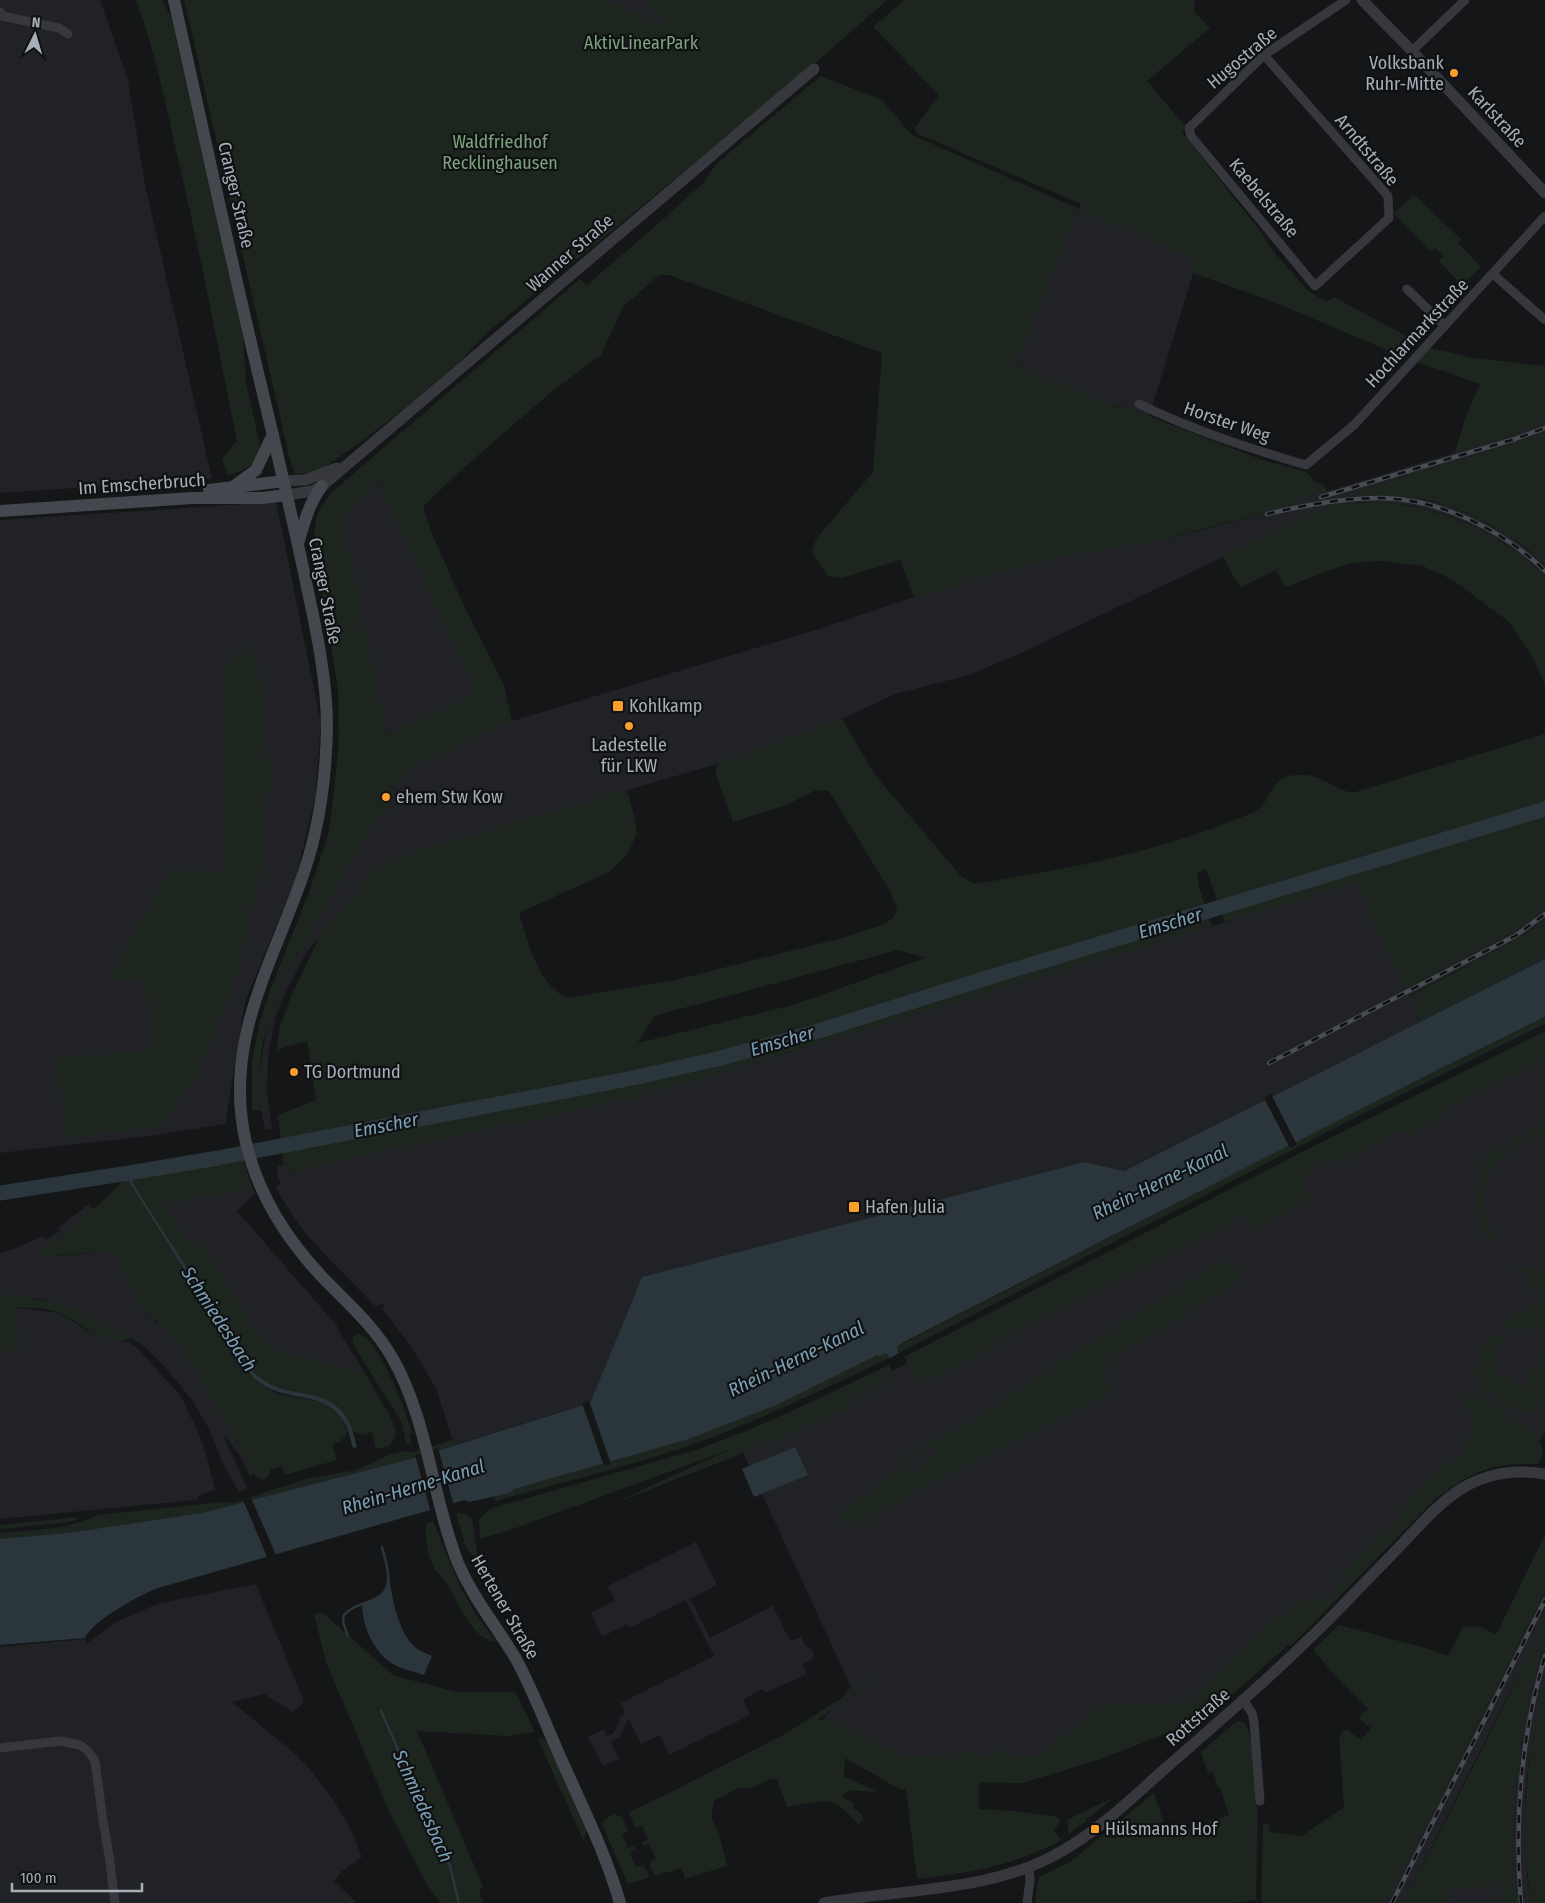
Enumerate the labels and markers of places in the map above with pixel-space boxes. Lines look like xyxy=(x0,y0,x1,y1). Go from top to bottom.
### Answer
place label: Volksbank Ruhr-Mitte xyxy=(1365,52,1445,95)
marker: Volksbank Ruhr-Mitte xyxy=(1448,67,1460,79)
place label: Kohlkamp xyxy=(629,695,702,717)
marker: Kohlkamp xyxy=(611,699,625,713)
marker: Ladestelle für LKW xyxy=(623,720,635,732)
place label: Ladestelle für LKW xyxy=(591,734,667,777)
place label: ehem Stw Kow xyxy=(396,786,503,808)
marker: ehem Stw Kow xyxy=(380,791,392,803)
place label: TG Dortmund xyxy=(304,1061,401,1083)
marker: TG Dortmund xyxy=(288,1066,300,1078)
place label: Hafen Julia xyxy=(865,1196,945,1218)
marker: Hafen Julia xyxy=(847,1200,861,1214)
place label: Hülsmanns Hof xyxy=(1105,1818,1219,1840)
marker: Hülsmanns Hof xyxy=(1089,1823,1101,1835)

